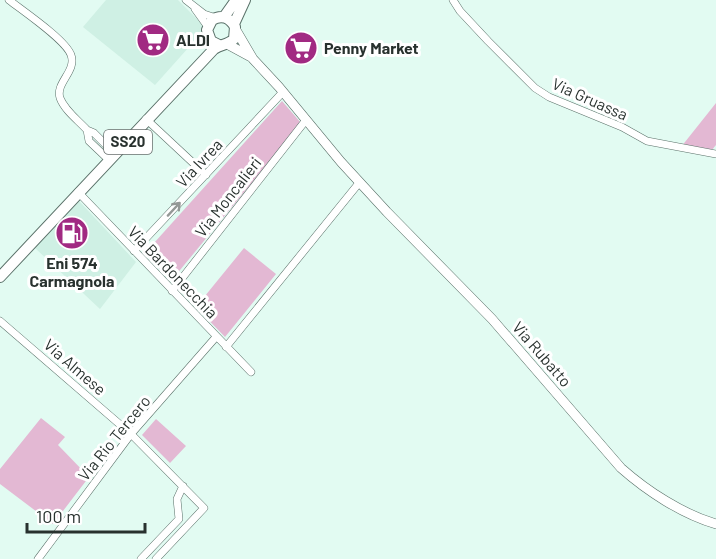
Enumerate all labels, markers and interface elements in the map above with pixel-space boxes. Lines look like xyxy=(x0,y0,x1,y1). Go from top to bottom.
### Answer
supermarket icon: ALDI xyxy=(135,22,171,58)
place label: ALDI xyxy=(176,30,210,49)
supermarket icon: Penny Market xyxy=(283,30,319,66)
place label: Penny Market xyxy=(324,38,419,57)
street label: Via Gruassa xyxy=(550,73,631,124)
road number: SS20 xyxy=(104,130,152,154)
street label: Via Ivrea xyxy=(172,135,226,191)
street label: Via Moncalieri xyxy=(190,153,265,240)
one-way arrow xyxy=(167,201,181,216)
fuel station icon: Eni 574 Carmagnola xyxy=(54,215,90,251)
street label: Via Bardonecchia xyxy=(125,222,222,322)
place label: Eni 574 Carmagnola xyxy=(30,253,114,290)
street label: Via Rubatto xyxy=(509,317,576,390)
street label: Via Almese xyxy=(40,335,110,399)
street label: Via Rio Tercero xyxy=(73,391,154,484)
scale bar xyxy=(27,496,146,534)
text: 100 m xyxy=(36,505,81,527)

